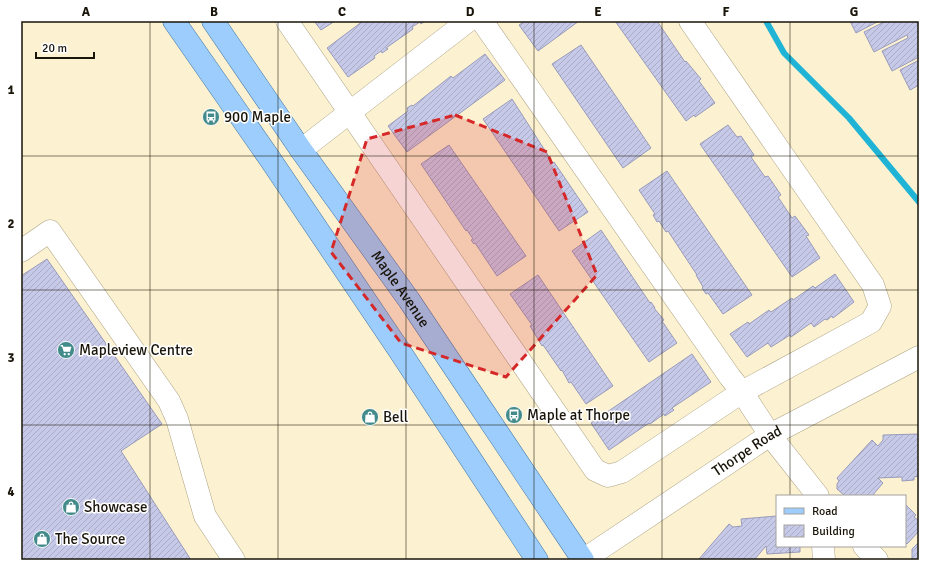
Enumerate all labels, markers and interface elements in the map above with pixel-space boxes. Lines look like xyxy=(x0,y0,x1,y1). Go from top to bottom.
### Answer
text: A xyxy=(82,4,91,20)
text: B xyxy=(210,4,218,20)
text: C xyxy=(338,4,346,20)
text: D xyxy=(466,4,475,20)
text: E xyxy=(594,4,602,20)
text: F xyxy=(723,4,730,20)
text: G xyxy=(850,4,858,20)
scale bar xyxy=(36,34,94,60)
text: 20 m xyxy=(42,41,67,56)
text: 1 xyxy=(7,82,15,98)
bus stop icon: 900 Maple xyxy=(201,107,221,127)
place label: 900 Maple xyxy=(224,108,291,126)
text: 2 xyxy=(7,216,15,232)
street label: Maple Avenue xyxy=(367,247,434,331)
supermarket icon: Mapleview Centre xyxy=(56,340,76,360)
place label: Mapleview Centre xyxy=(79,341,193,359)
text: 3 xyxy=(7,350,15,366)
bus stop icon: Maple at Thorpe xyxy=(504,405,524,425)
place label: Maple at Thorpe xyxy=(527,406,630,424)
shop icon: Bell xyxy=(360,407,380,427)
place label: Bell xyxy=(383,408,408,426)
street label: Thorpe Road xyxy=(709,421,785,480)
text: 4 xyxy=(7,484,15,500)
legend xyxy=(776,495,906,547)
shop icon: Showcase xyxy=(61,497,81,517)
place label: Showcase xyxy=(84,498,148,516)
text: Road xyxy=(812,504,838,519)
text: Building xyxy=(812,524,855,539)
shop icon: The Source xyxy=(32,529,52,549)
place label: The Source xyxy=(55,530,125,548)

